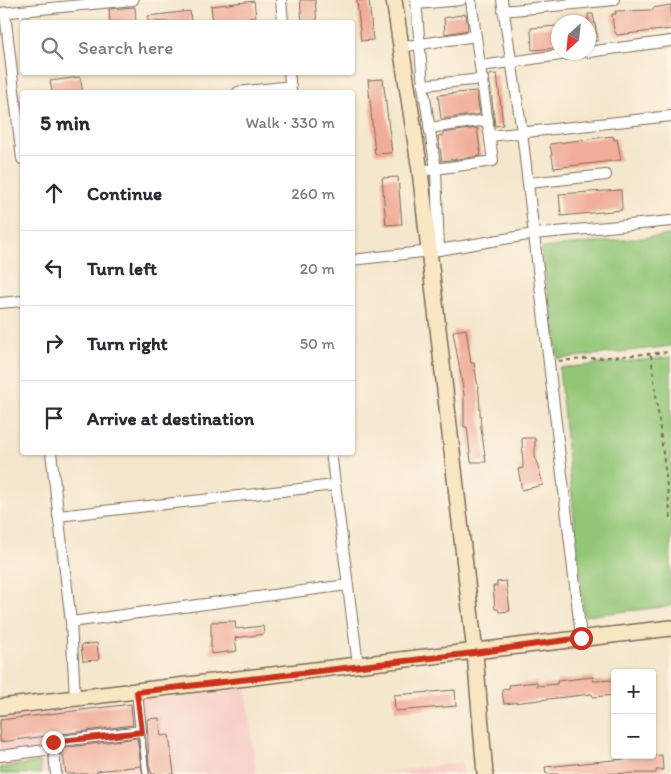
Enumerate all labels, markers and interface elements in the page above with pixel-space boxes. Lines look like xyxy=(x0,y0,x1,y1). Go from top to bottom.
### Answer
north arrow xyxy=(551,15,596,60)
search box xyxy=(20,20,355,75)
icon: search xyxy=(38,34,66,62)
text: Search here xyxy=(78,36,173,59)
text: 5 min xyxy=(40,110,90,135)
text: Walk · 330 m xyxy=(245,113,335,132)
icon: ahead xyxy=(40,179,68,207)
text: Continue xyxy=(87,182,162,205)
text: 260 m xyxy=(291,184,335,203)
icon: left xyxy=(40,254,68,282)
text: Turn left xyxy=(87,257,157,280)
text: 20 m xyxy=(300,259,335,278)
icon: right xyxy=(40,329,68,357)
text: Turn right xyxy=(87,332,168,355)
text: 50 m xyxy=(300,334,335,353)
icon: arrive xyxy=(40,404,68,432)
text: Arrive at destination xyxy=(87,407,254,430)
route start xyxy=(570,627,593,650)
map controls xyxy=(611,669,656,759)
button: + xyxy=(611,669,656,714)
button: − xyxy=(611,714,656,759)
route end xyxy=(42,731,65,754)

